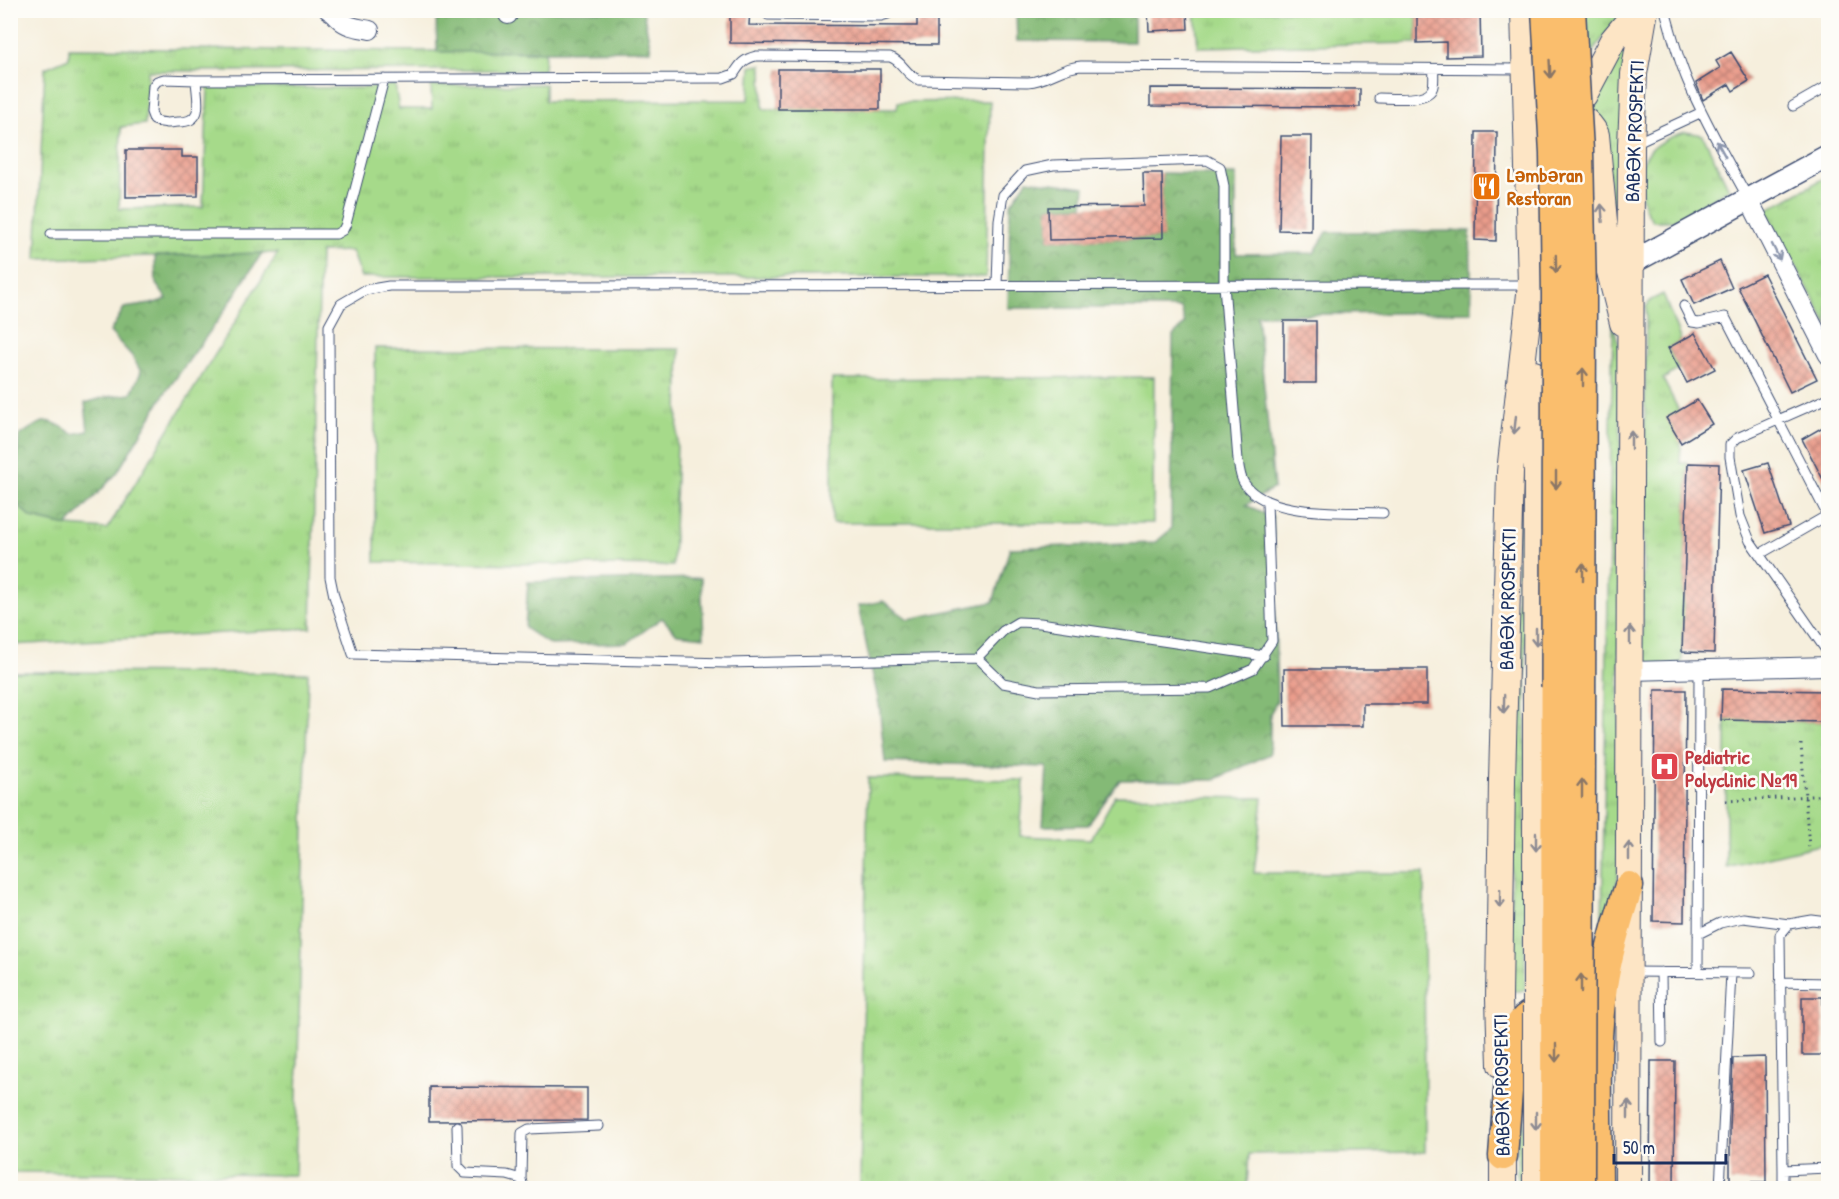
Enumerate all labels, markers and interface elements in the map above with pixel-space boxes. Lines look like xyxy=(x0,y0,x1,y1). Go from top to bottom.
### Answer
one-way arrow xyxy=(1545,58,1556,78)
street label: BABƏK PROSPEKTI xyxy=(1618,60,1650,202)
one-way arrow xyxy=(1715,140,1726,158)
place label: Ləmbəran Restoran xyxy=(1507,161,1583,211)
restaurant icon: Ləmbəran Restoran xyxy=(1470,170,1502,202)
one-way arrow xyxy=(1596,204,1607,224)
one-way arrow xyxy=(1770,243,1782,260)
one-way arrow xyxy=(1550,253,1562,273)
one-way arrow xyxy=(1577,368,1589,388)
one-way arrow xyxy=(1509,415,1520,435)
one-way arrow xyxy=(1625,431,1637,451)
one-way arrow xyxy=(1550,469,1562,489)
street label: BABƏK PROSPEKTI xyxy=(1492,528,1522,670)
one-way arrow xyxy=(1577,563,1589,583)
one-way arrow xyxy=(1624,626,1636,646)
one-way arrow xyxy=(1530,627,1542,647)
one-way arrow xyxy=(1498,693,1510,713)
place label: Pediatric Polyclinic №19 xyxy=(1685,743,1797,794)
hospital icon: Pediatric Polyclinic №19 xyxy=(1648,751,1680,783)
one-way arrow xyxy=(1576,779,1588,799)
one-way arrow xyxy=(1530,831,1542,851)
one-way arrow xyxy=(1623,842,1635,862)
one-way arrow xyxy=(1495,888,1506,908)
one-way arrow xyxy=(1575,974,1587,994)
street label: BABƏK PROSPEKTI xyxy=(1486,1014,1516,1156)
one-way arrow xyxy=(1550,1042,1562,1062)
one-way arrow xyxy=(1622,1100,1634,1120)
one-way arrow xyxy=(1530,1110,1542,1130)
scale bar xyxy=(1614,1127,1726,1165)
text: 50 m xyxy=(1623,1135,1655,1160)

